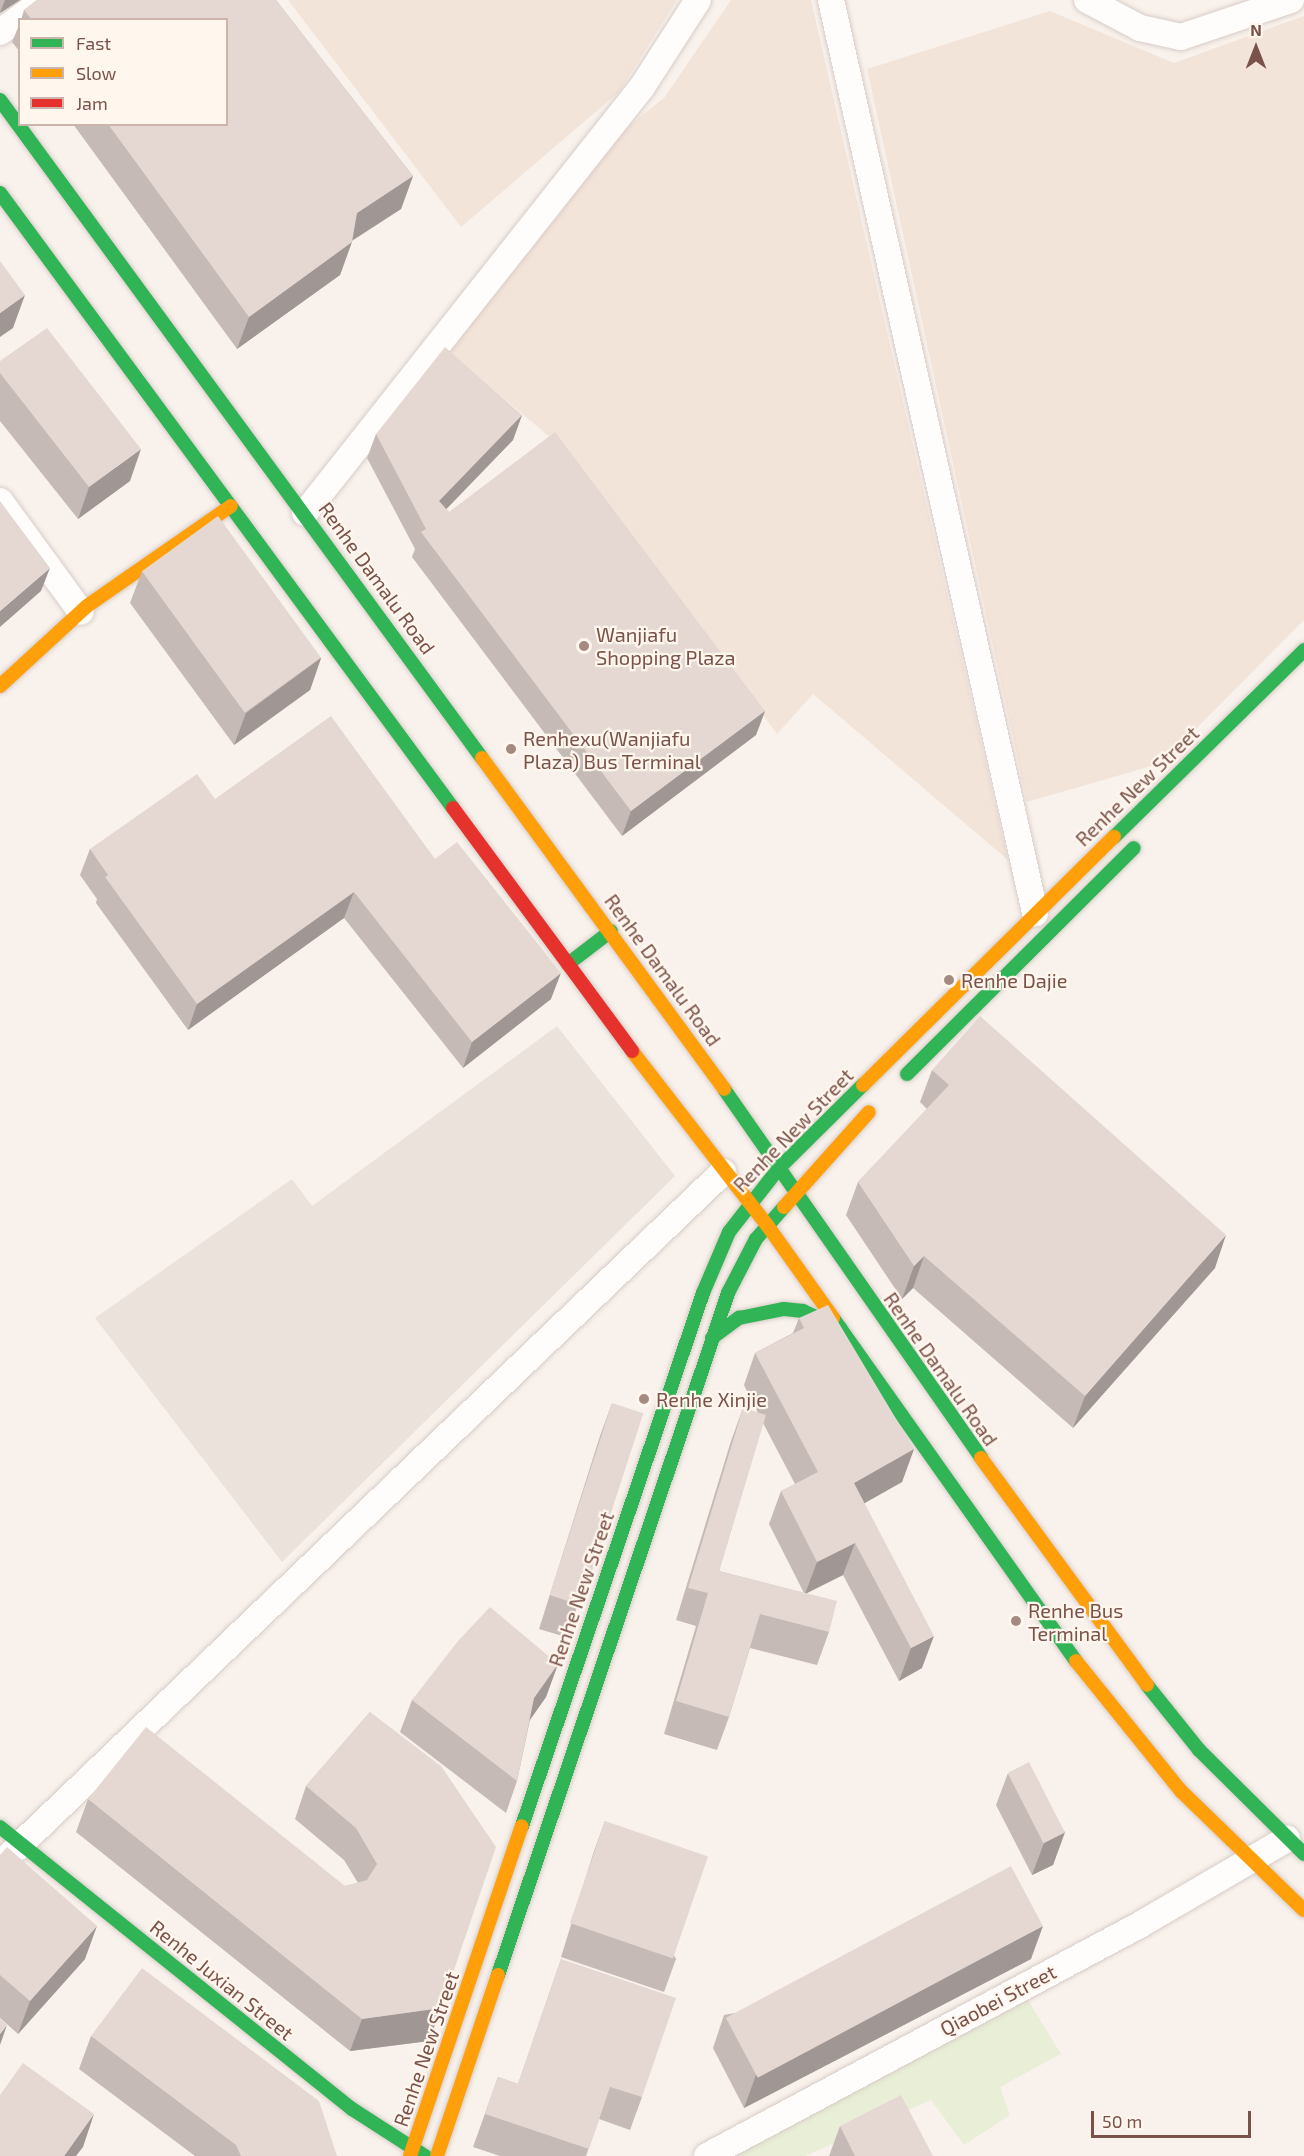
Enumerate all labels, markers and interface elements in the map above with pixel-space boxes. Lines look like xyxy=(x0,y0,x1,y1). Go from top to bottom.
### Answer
legend xyxy=(18,18,228,126)
north arrow xyxy=(1226,18,1286,78)
text: N xyxy=(1250,20,1262,39)
text: Fast xyxy=(76,32,111,54)
text: Slow xyxy=(76,62,116,84)
text: Jam xyxy=(76,92,108,114)
street label: Renhe Damalu Road xyxy=(314,497,440,659)
place label: Wanjiafu Shopping Plaza xyxy=(596,622,735,669)
marker: Wanjiafu Shopping Plaza xyxy=(577,639,591,653)
street label: Renhe New Street xyxy=(1070,721,1204,851)
place label: Renhexu(Wanjiafu Plaza) Bus Terminal xyxy=(523,726,701,773)
marker: Renhexu(Wanjiafu Plaza) Bus Terminal xyxy=(504,742,518,756)
street label: Renhe Damalu Road xyxy=(600,889,726,1051)
place label: Renhe Dajie xyxy=(961,968,1067,992)
marker: Renhe Dajie xyxy=(942,973,956,987)
street label: Renhe New Street xyxy=(728,1063,858,1197)
street label: Renhe Damalu Road xyxy=(879,1288,1003,1450)
place label: Renhe Xinjie xyxy=(656,1387,767,1411)
marker: Renhe Xinjie xyxy=(637,1392,651,1406)
street label: Renhe New Street xyxy=(543,1508,619,1670)
place label: Renhe Bus Terminal xyxy=(1028,1598,1123,1645)
marker: Renhe Bus Terminal xyxy=(1009,1614,1023,1628)
street label: Renhe Juxian Street xyxy=(145,1915,299,2045)
street label: Qiaobei Street xyxy=(936,1959,1060,2041)
street label: Renhe New Street xyxy=(388,1968,464,2130)
scale bar xyxy=(1094,2099,1254,2137)
text: 50 m xyxy=(1102,2110,1142,2132)

